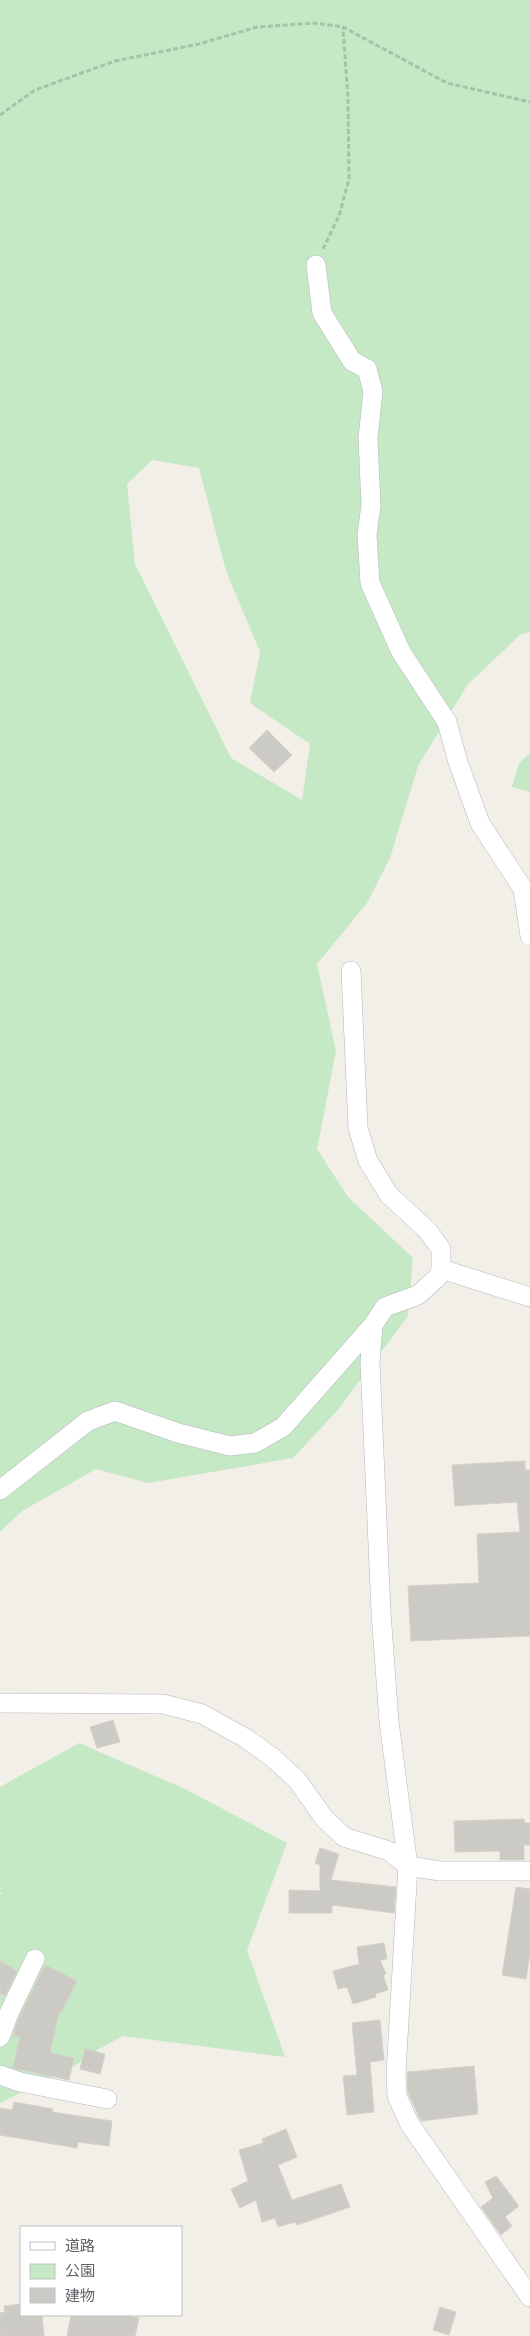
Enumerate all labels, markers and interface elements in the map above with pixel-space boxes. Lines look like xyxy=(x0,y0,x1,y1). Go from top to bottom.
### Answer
legend xyxy=(20,2226,182,2316)
text: 道路 xyxy=(65,2236,95,2255)
text: 公園 xyxy=(65,2261,95,2280)
text: 建物 xyxy=(65,2286,95,2305)

